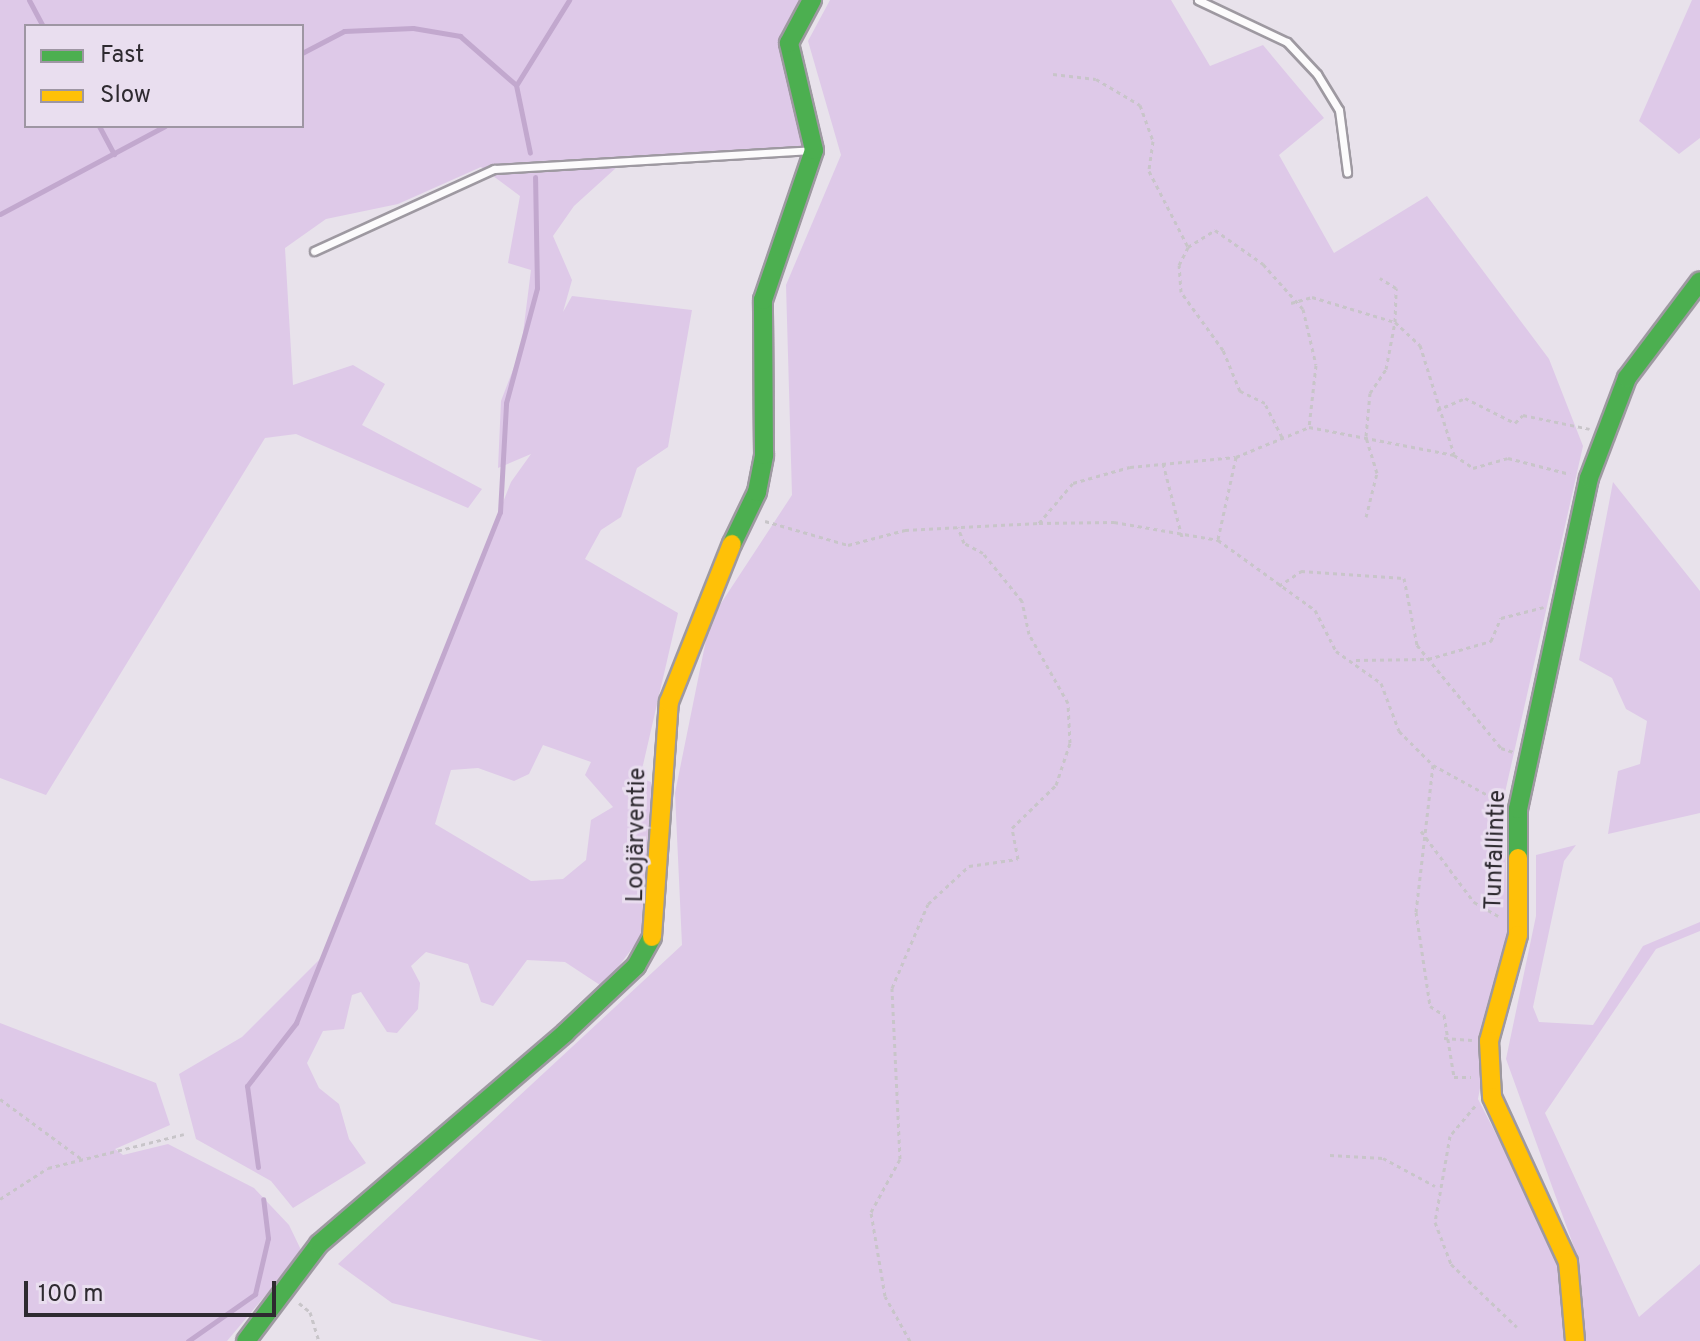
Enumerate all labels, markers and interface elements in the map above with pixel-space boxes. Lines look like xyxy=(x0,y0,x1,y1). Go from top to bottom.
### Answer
legend xyxy=(24,24,304,128)
text: Fast xyxy=(100,41,144,71)
text: Slow xyxy=(100,81,151,111)
street label: Loojärventie xyxy=(622,767,654,903)
street label: Tunfallintie xyxy=(1481,789,1513,911)
scale bar xyxy=(28,1265,280,1315)
text: 100 m xyxy=(38,1280,104,1310)

